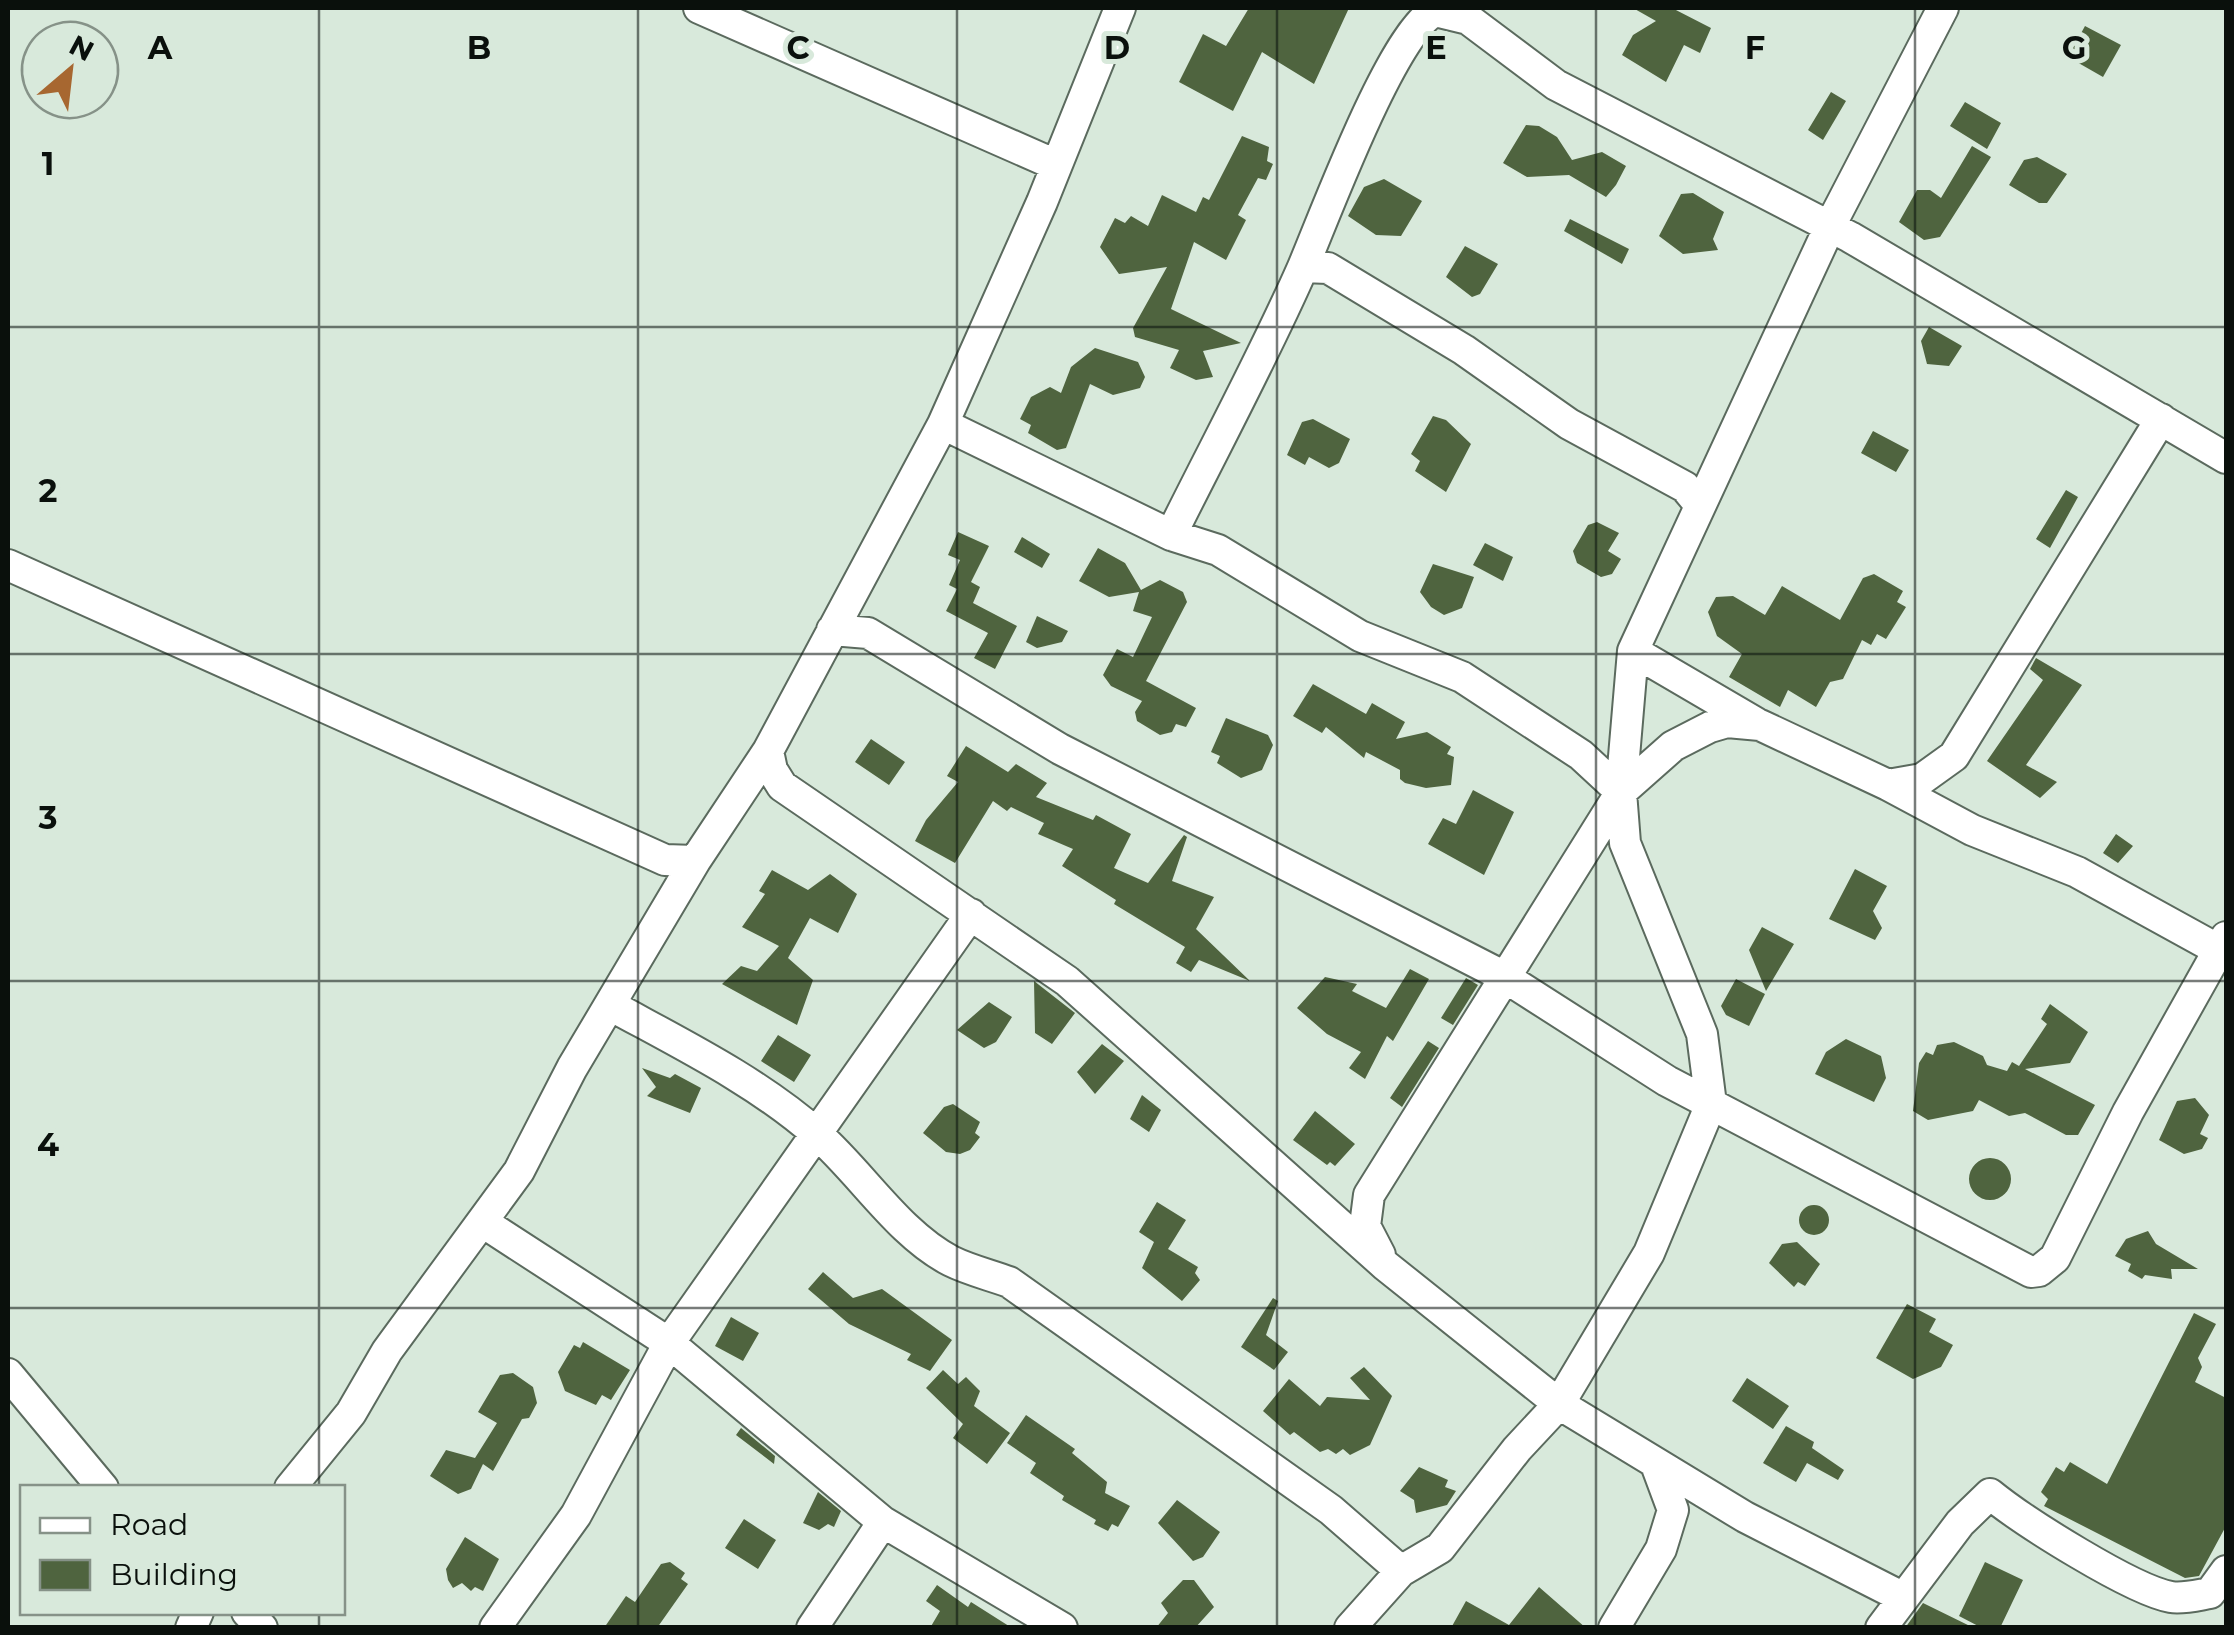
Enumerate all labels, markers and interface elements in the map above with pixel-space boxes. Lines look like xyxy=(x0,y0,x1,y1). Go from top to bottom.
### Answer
north arrow xyxy=(20,20,120,120)
text: N xyxy=(64,28,100,68)
text: A xyxy=(147,28,173,67)
text: B xyxy=(467,28,491,67)
text: C xyxy=(786,28,810,67)
text: D xyxy=(1104,28,1130,67)
text: E xyxy=(1425,28,1447,67)
text: F xyxy=(1745,28,1765,67)
text: G xyxy=(2062,28,2086,67)
text: 1 xyxy=(42,144,54,183)
text: 2 xyxy=(39,471,57,510)
text: 3 xyxy=(38,798,57,837)
text: 4 xyxy=(37,1125,59,1164)
legend xyxy=(20,1485,345,1615)
text: Road xyxy=(110,1506,188,1543)
text: Building xyxy=(110,1556,238,1593)

